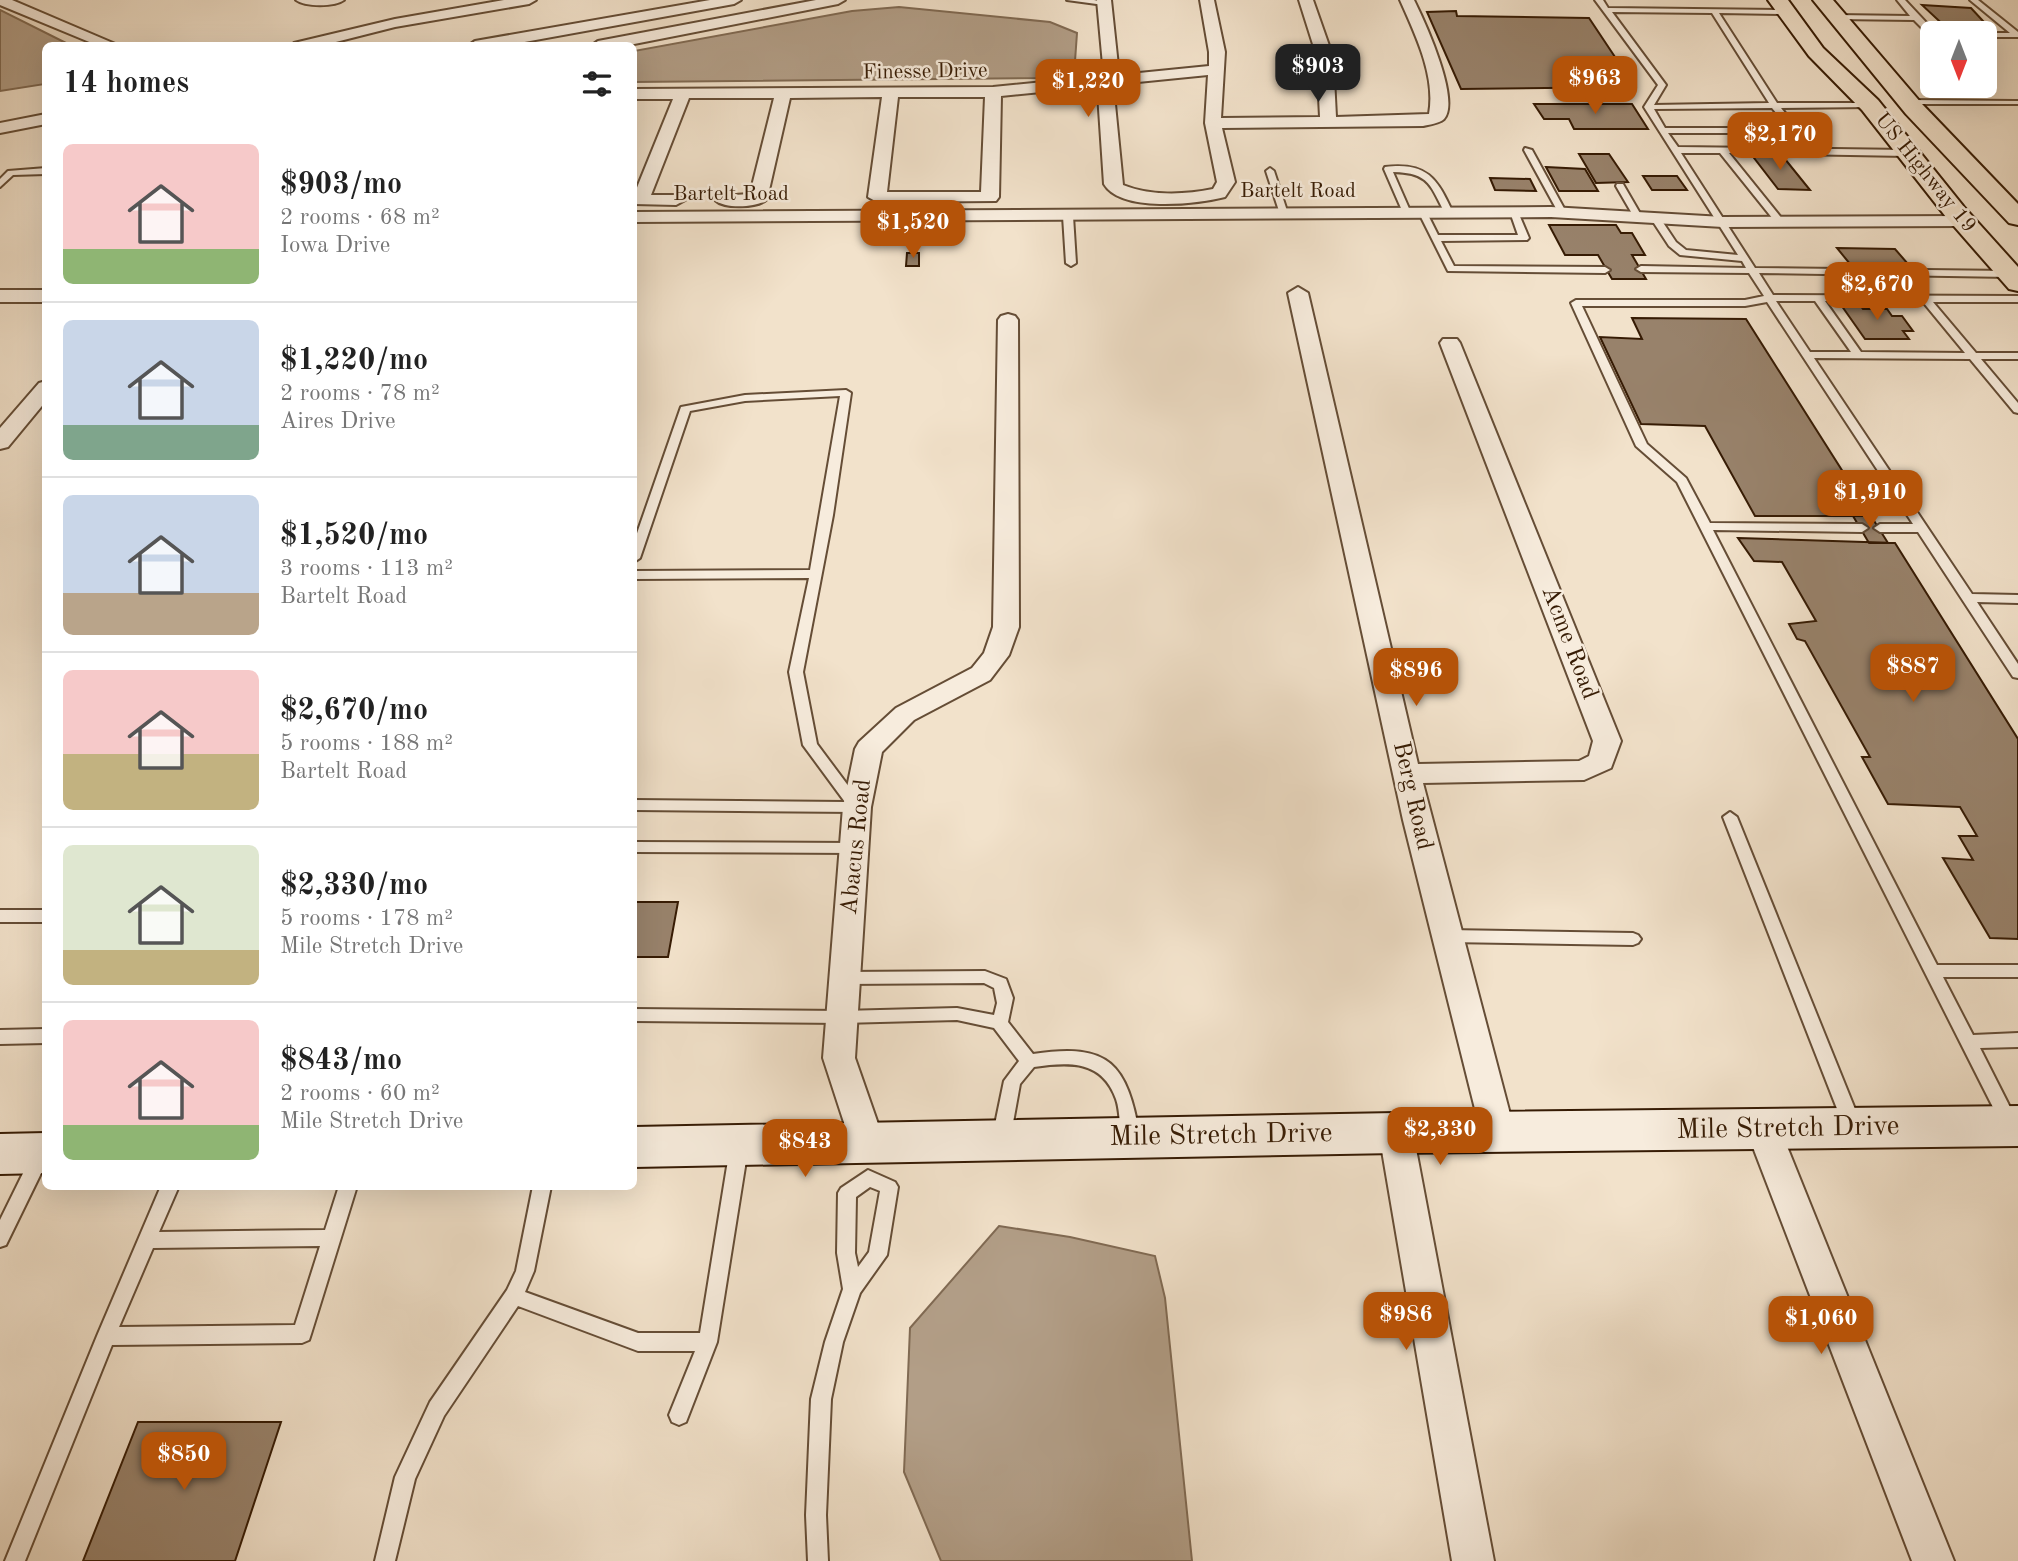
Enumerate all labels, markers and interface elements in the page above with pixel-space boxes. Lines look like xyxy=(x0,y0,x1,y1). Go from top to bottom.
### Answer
north arrow xyxy=(1920,21,1997,98)
map controls xyxy=(1920,21,1997,98)
pin: $903 xyxy=(1277,44,1359,104)
text: $903 xyxy=(1291,55,1345,78)
pin: $963 xyxy=(1554,57,1636,116)
street label: Finesse Drive xyxy=(862,60,988,84)
pin: $1,220 xyxy=(1031,60,1145,119)
icon: filters xyxy=(578,65,616,103)
text: $963 xyxy=(1568,67,1622,90)
text: 14 homes xyxy=(63,69,189,99)
text: $1,220 xyxy=(1051,70,1125,93)
street label: US Highway 19 xyxy=(1870,109,1980,237)
pin: $2,170 xyxy=(1723,113,1837,172)
text: $2,170 xyxy=(1743,123,1817,146)
text: $903/mo xyxy=(280,170,402,200)
icon: home xyxy=(119,172,203,256)
street label: Bartelt Road xyxy=(1240,181,1356,202)
street label: Bartelt Road xyxy=(673,184,789,205)
pin: $1,520 xyxy=(856,201,970,260)
text: 2 rooms · 68 m² xyxy=(280,206,440,229)
text: $1,520 xyxy=(876,211,950,234)
text: Iowa Drive xyxy=(280,234,390,257)
pin: $2,670 xyxy=(1820,262,1934,322)
text: $2,670 xyxy=(1840,273,1914,296)
text: $1,220/mo xyxy=(280,346,428,376)
icon: home xyxy=(119,348,203,432)
text: 2 rooms · 78 m² xyxy=(280,382,440,405)
text: Aires Drive xyxy=(280,410,395,433)
pin: $1,910 xyxy=(1813,470,1927,530)
text: $1,910 xyxy=(1833,481,1907,504)
text: $1,520/mo xyxy=(280,521,428,551)
icon: home xyxy=(119,523,203,607)
text: 3 rooms · 113 m² xyxy=(280,557,453,580)
street label: Acme Road xyxy=(1536,583,1602,703)
text: Bartelt Road xyxy=(280,585,407,608)
pin: $887 xyxy=(1872,644,1954,704)
pin: $896 xyxy=(1375,648,1457,708)
text: $887 xyxy=(1886,655,1940,678)
text: $896 xyxy=(1389,659,1443,682)
text: $2,670/mo xyxy=(280,696,428,726)
icon: home xyxy=(119,698,203,782)
text: 5 rooms · 188 m² xyxy=(280,732,453,755)
street label: Berg Road xyxy=(1388,739,1436,853)
text: Bartelt Road xyxy=(280,760,407,783)
street label: Abacus Road xyxy=(838,778,876,916)
text: $2,330/mo xyxy=(280,871,428,901)
icon: home xyxy=(119,873,203,957)
text: 5 rooms · 178 m² xyxy=(280,907,453,930)
text: Mile Stretch Drive xyxy=(280,935,463,958)
text: $843/mo xyxy=(280,1046,402,1076)
icon: home xyxy=(119,1048,203,1132)
text: 2 rooms · 60 m² xyxy=(280,1082,440,1105)
pin: $2,330 xyxy=(1383,1108,1497,1167)
text: Mile Stretch Drive xyxy=(280,1110,463,1133)
street label: Mile Stretch Drive xyxy=(1676,1113,1900,1145)
text: $2,330 xyxy=(1403,1118,1477,1141)
pin: $843 xyxy=(764,1120,846,1179)
street label: Mile Stretch Drive xyxy=(1109,1120,1333,1152)
text: $843 xyxy=(778,1130,832,1153)
pin: $986 xyxy=(1365,1292,1447,1352)
pin: $1,060 xyxy=(1764,1296,1878,1356)
text: $986 xyxy=(1379,1303,1433,1326)
text: $1,060 xyxy=(1784,1307,1858,1330)
pin: $850 xyxy=(143,1432,225,1492)
text: $850 xyxy=(157,1443,211,1466)

